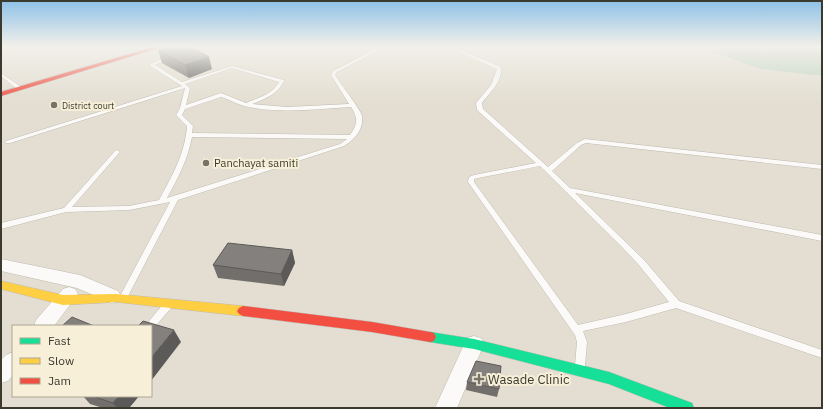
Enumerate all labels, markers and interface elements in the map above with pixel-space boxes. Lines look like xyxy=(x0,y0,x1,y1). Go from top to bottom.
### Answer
marker: District court xyxy=(49,100,59,110)
place label: District court xyxy=(62,100,114,111)
place label: Panchayat samiti xyxy=(214,156,298,170)
marker: Panchayat samiti xyxy=(201,158,211,168)
legend xyxy=(12,325,152,397)
text: Fast xyxy=(48,333,71,348)
text: Slow xyxy=(48,353,74,368)
place label: Wasade Clinic xyxy=(488,371,570,388)
text: Jam xyxy=(48,373,71,388)
marker: Wasade Clinic xyxy=(473,373,485,385)

